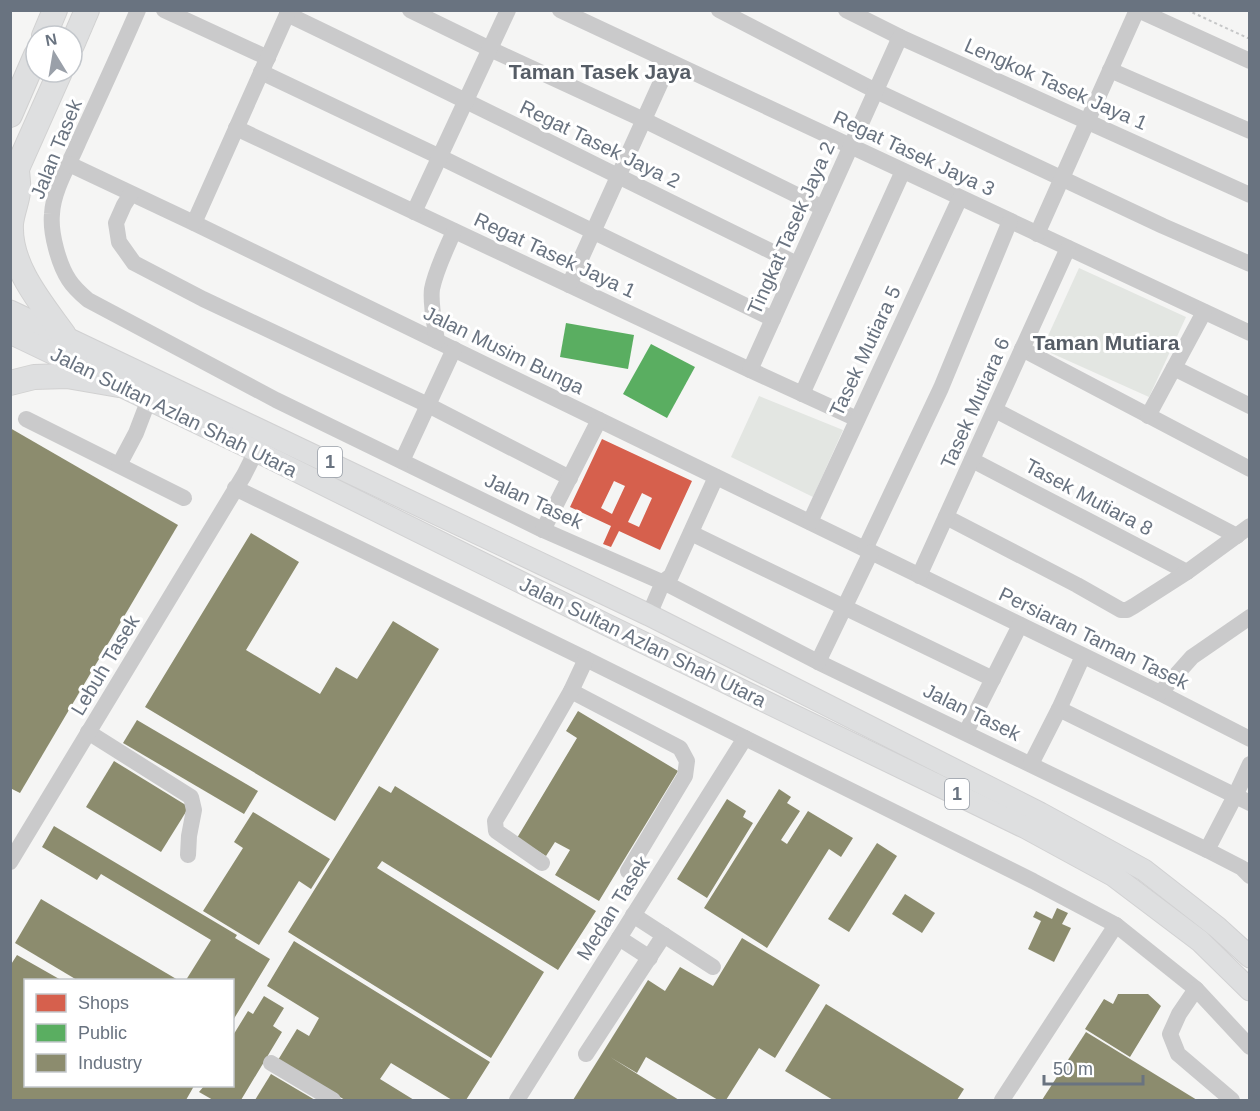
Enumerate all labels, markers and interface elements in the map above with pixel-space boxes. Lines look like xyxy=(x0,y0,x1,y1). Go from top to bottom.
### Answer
north arrow xyxy=(24,24,84,84)
text: N xyxy=(44,30,59,49)
street label: Lengkok Tasek Jaya 1 xyxy=(961,34,1151,134)
district label: Taman Tasek Jaya xyxy=(509,60,692,83)
street label: Jalan Tasek xyxy=(26,95,86,202)
street label: Regat Tasek Jaya 2 xyxy=(516,96,684,192)
street label: Regat Tasek Jaya 3 xyxy=(830,106,998,200)
street label: Tingkat Tasek Jaya 2 xyxy=(743,138,839,318)
street label: Regat Tasek Jaya 1 xyxy=(471,208,639,302)
street label: Tasek Mutiara 5 xyxy=(825,282,905,420)
street label: Jalan Musim Bunga xyxy=(420,302,589,399)
district label: Taman Mutiara xyxy=(1033,331,1180,354)
street label: Tasek Mutiara 6 xyxy=(936,334,1014,472)
street label: Jalan Sultan Azlan Shah Utara xyxy=(47,343,302,482)
road number: 1 xyxy=(318,447,342,477)
street label: Tasek Mutiara 8 xyxy=(1022,454,1156,540)
street label: Jalan Tasek xyxy=(482,469,587,534)
street label: Jalan Sultan Azlan Shah Utara xyxy=(516,573,771,712)
street label: Persiaran Taman Tasek xyxy=(996,582,1193,694)
street label: Lebuh Tasek xyxy=(66,610,144,719)
street label: Jalan Tasek xyxy=(920,679,1025,745)
road number: 1 xyxy=(945,779,969,809)
street label: Medan Tasek xyxy=(572,851,654,964)
legend xyxy=(24,979,234,1087)
text: Shops xyxy=(78,993,129,1013)
text: Public xyxy=(78,1023,127,1043)
scale bar xyxy=(1044,1048,1143,1086)
text: Industry xyxy=(78,1053,142,1073)
text: 50 m xyxy=(1053,1059,1093,1079)

